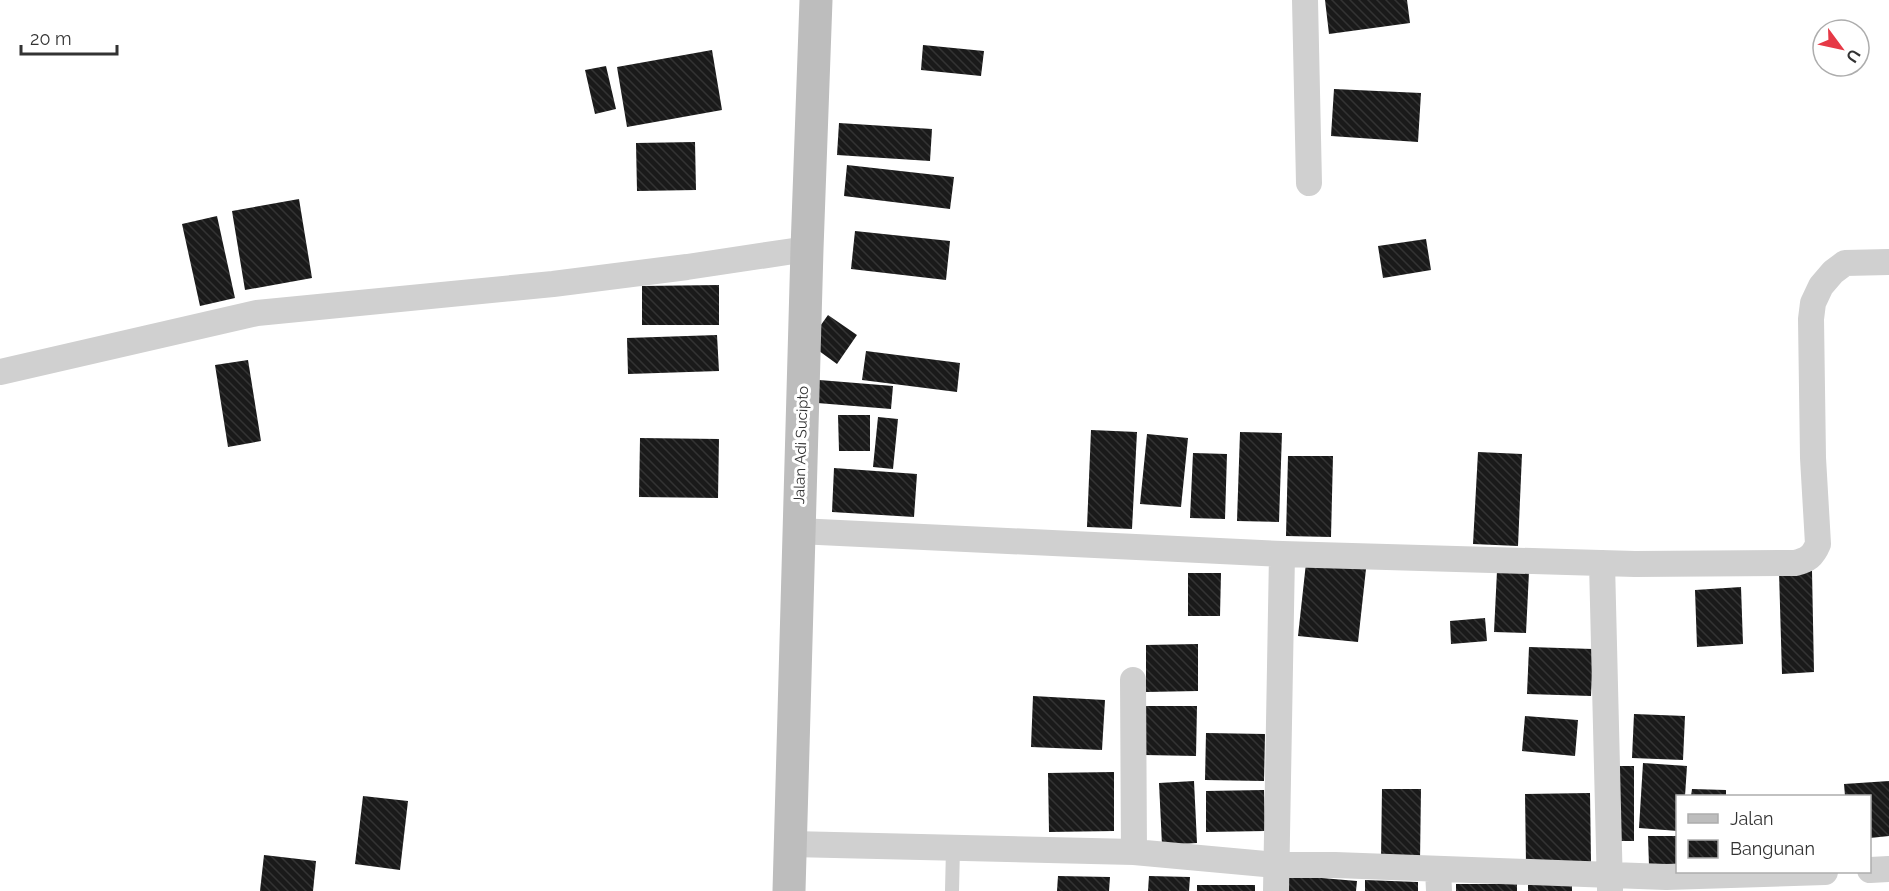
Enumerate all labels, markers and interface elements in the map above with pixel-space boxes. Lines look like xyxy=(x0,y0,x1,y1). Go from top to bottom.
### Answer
scale bar xyxy=(21,18,117,56)
north arrow xyxy=(1811,18,1871,78)
text: 20 m xyxy=(30,28,72,49)
text: U xyxy=(1842,46,1864,66)
street label: Jalan Adi Sucipto xyxy=(790,385,812,505)
legend xyxy=(1676,795,1871,873)
text: Jalan xyxy=(1730,808,1774,829)
text: Bangunan xyxy=(1730,838,1815,859)

